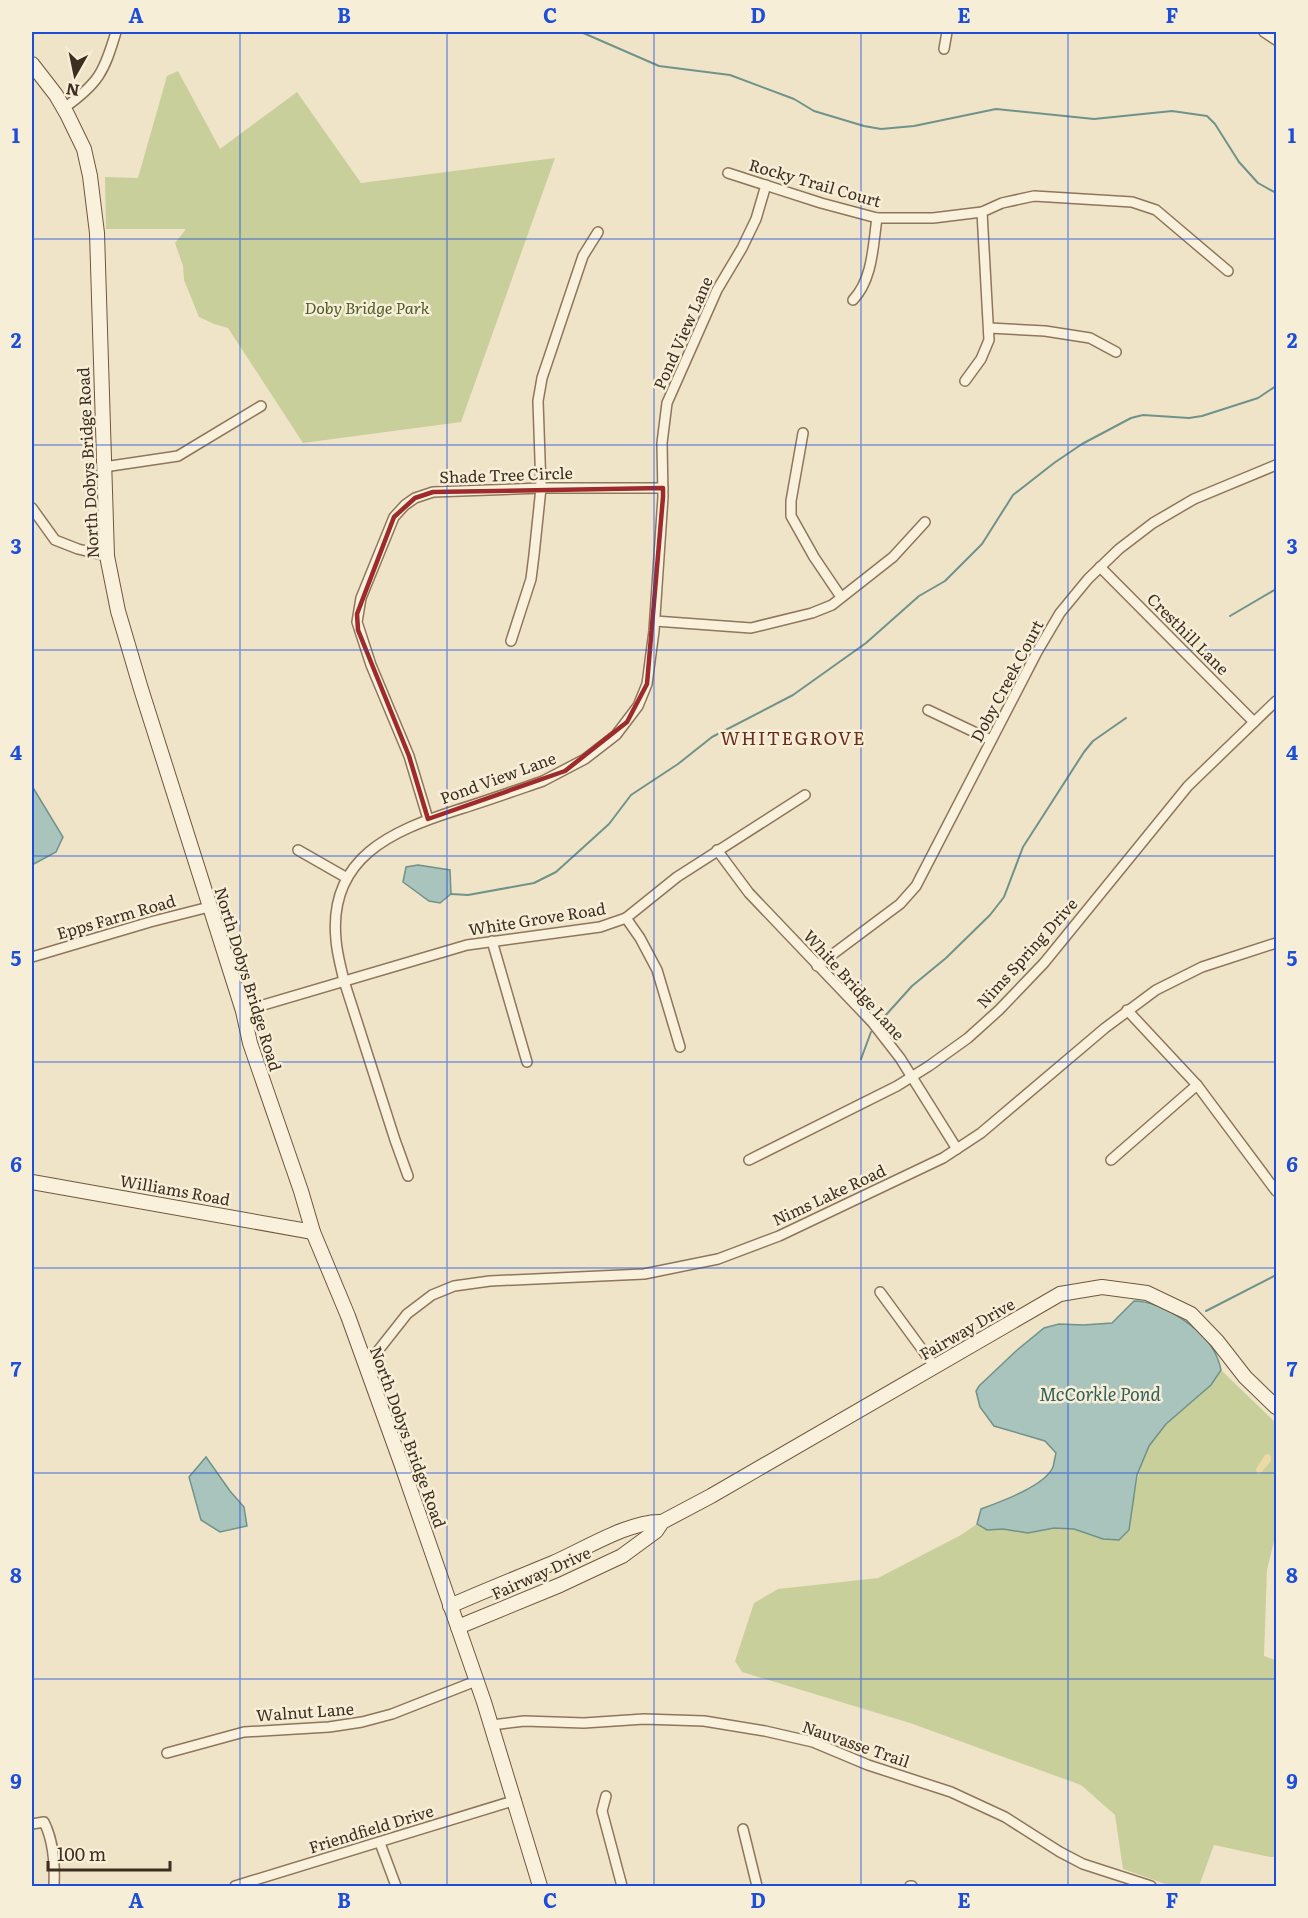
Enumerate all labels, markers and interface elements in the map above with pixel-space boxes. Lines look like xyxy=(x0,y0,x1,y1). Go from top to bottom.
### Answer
text: A xyxy=(128,0,144,29)
text: B xyxy=(337,0,351,29)
text: C xyxy=(543,0,557,29)
text: D xyxy=(750,0,766,29)
text: E xyxy=(957,0,971,29)
text: F xyxy=(1166,0,1179,29)
north arrow xyxy=(45,45,105,105)
text: N xyxy=(64,78,81,104)
text: 1 xyxy=(12,119,20,149)
text: 1 xyxy=(1288,119,1296,149)
street label: Rocky Trail Court xyxy=(746,152,885,213)
street label: Pond View Lane xyxy=(646,272,718,393)
park label: Doby Bridge Park xyxy=(305,295,430,319)
text: 2 xyxy=(11,324,22,354)
text: 2 xyxy=(1287,324,1298,354)
street label: North Dobys Bridge Road xyxy=(70,367,104,559)
street label: Shade Tree Circle xyxy=(439,460,573,488)
text: 3 xyxy=(10,530,22,560)
text: 3 xyxy=(1286,530,1298,560)
street label: Cresthill Lane xyxy=(1142,587,1235,680)
street label: Doby Creek Court xyxy=(964,615,1049,746)
district label: WHITEGROVE xyxy=(720,724,866,751)
text: 4 xyxy=(10,736,22,766)
text: 4 xyxy=(1286,736,1298,766)
street label: Pond View Lane xyxy=(436,745,559,809)
street label: North Dobys Bridge Road xyxy=(209,884,289,1074)
street label: Epps Farm Road xyxy=(53,888,178,944)
street label: Nims Spring Drive xyxy=(970,892,1082,1013)
street label: White Grove Road xyxy=(466,895,607,941)
street label: White Bridge Lane xyxy=(798,924,911,1045)
text: 5 xyxy=(11,942,22,972)
text: 5 xyxy=(1287,942,1298,972)
text: 6 xyxy=(10,1148,22,1178)
text: 6 xyxy=(1286,1148,1298,1178)
street label: Nims Lake Road xyxy=(768,1157,889,1231)
street label: Williams Road xyxy=(118,1168,232,1211)
street label: Fairway Drive xyxy=(914,1291,1019,1365)
street label: North Dobys Bridge Road xyxy=(365,1343,453,1531)
text: 7 xyxy=(11,1353,22,1383)
text: 7 xyxy=(1287,1353,1298,1383)
water label: McCorkle Pond xyxy=(1039,1380,1161,1407)
street label: Fairway Drive xyxy=(487,1539,594,1605)
text: 8 xyxy=(10,1559,22,1589)
text: 8 xyxy=(1286,1559,1298,1589)
street label: Walnut Lane xyxy=(255,1696,355,1726)
street label: Nauvasse Trail xyxy=(799,1713,913,1773)
text: 9 xyxy=(10,1765,22,1795)
text: 9 xyxy=(1286,1765,1298,1795)
street label: Friendfield Drive xyxy=(305,1798,436,1858)
scale bar xyxy=(48,1834,170,1872)
text: 100 m xyxy=(57,1840,106,1867)
text: A xyxy=(128,1884,144,1914)
text: B xyxy=(337,1884,351,1914)
text: C xyxy=(543,1884,557,1914)
text: D xyxy=(750,1884,766,1914)
text: E xyxy=(957,1884,971,1914)
text: F xyxy=(1166,1884,1179,1914)

